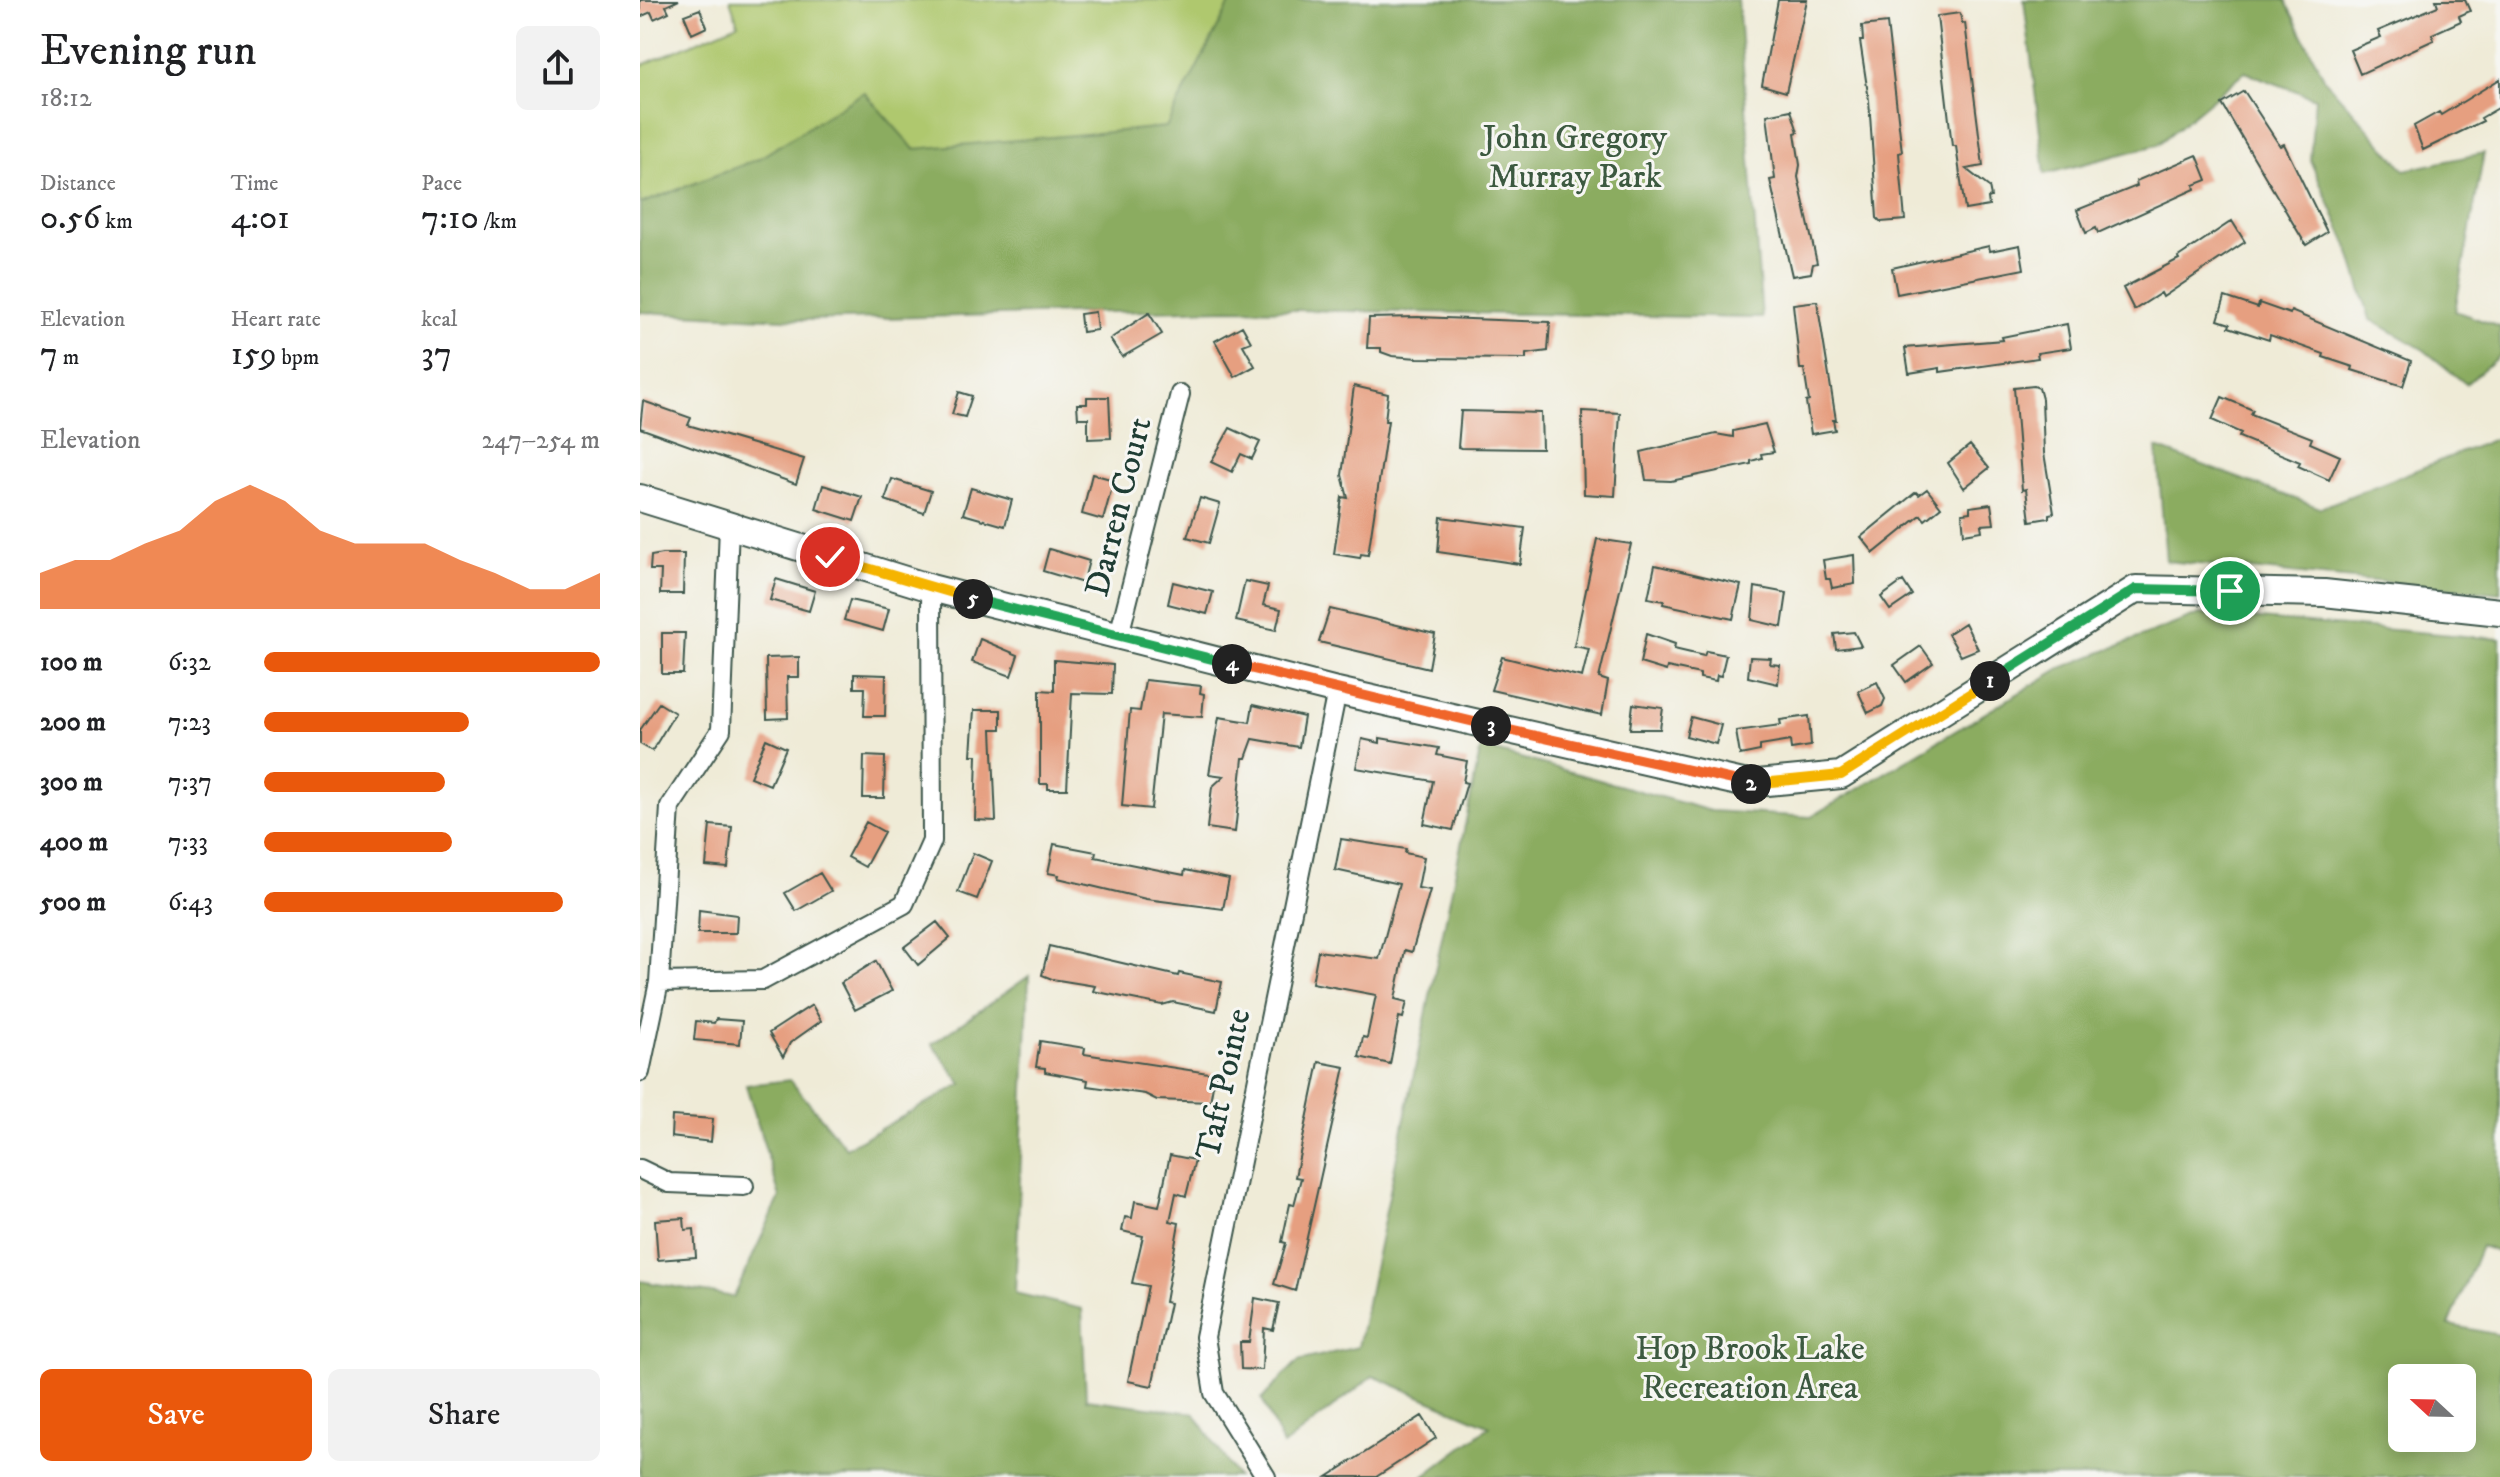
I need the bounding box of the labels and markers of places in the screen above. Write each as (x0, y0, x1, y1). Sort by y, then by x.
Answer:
pin (796, 523, 864, 591)
pin (2196, 557, 2264, 625)
pin: 5 (953, 579, 993, 619)
pin: 4 (1212, 644, 1252, 684)
pin: 1 (1970, 661, 2010, 701)
pin: 3 (1471, 706, 1511, 746)
pin: 2 (1731, 764, 1771, 804)

